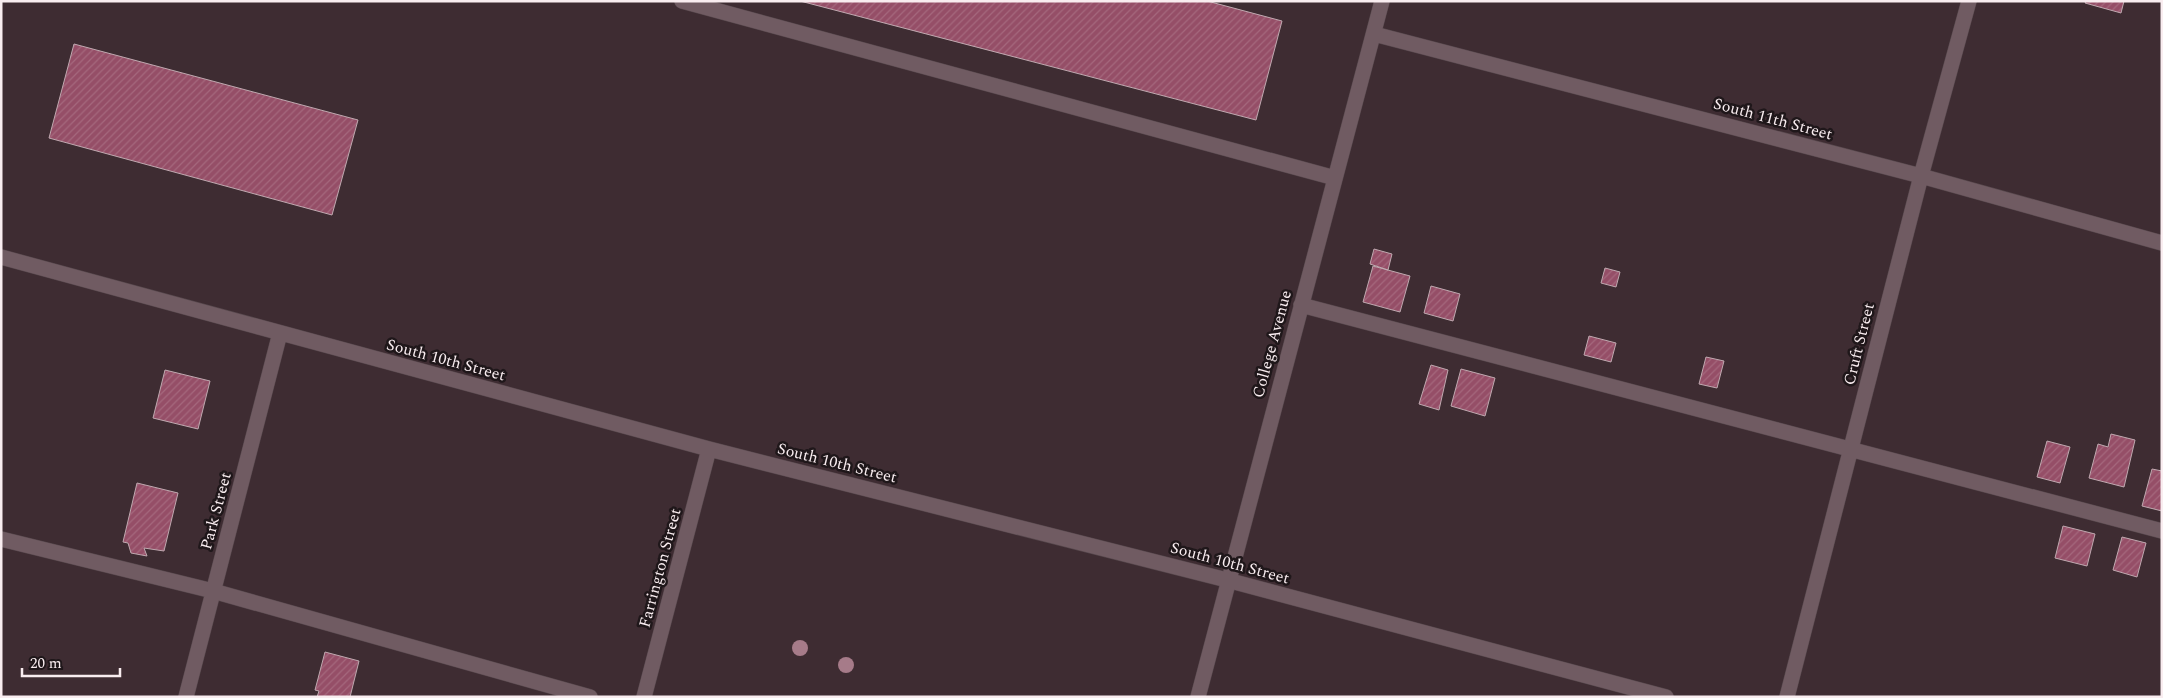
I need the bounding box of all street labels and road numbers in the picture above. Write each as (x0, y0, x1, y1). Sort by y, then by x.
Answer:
street label: South 11th Street (1711, 92, 1836, 147)
street label: College Avenue (1246, 288, 1298, 400)
street label: Cruft Street (1837, 300, 1881, 388)
street label: South 10th Street (384, 333, 509, 388)
street label: South 10th Street (775, 437, 900, 490)
street label: Park Street (194, 469, 238, 552)
street label: Farrington Street (633, 505, 688, 630)
street label: South 10th Street (1168, 536, 1293, 591)

